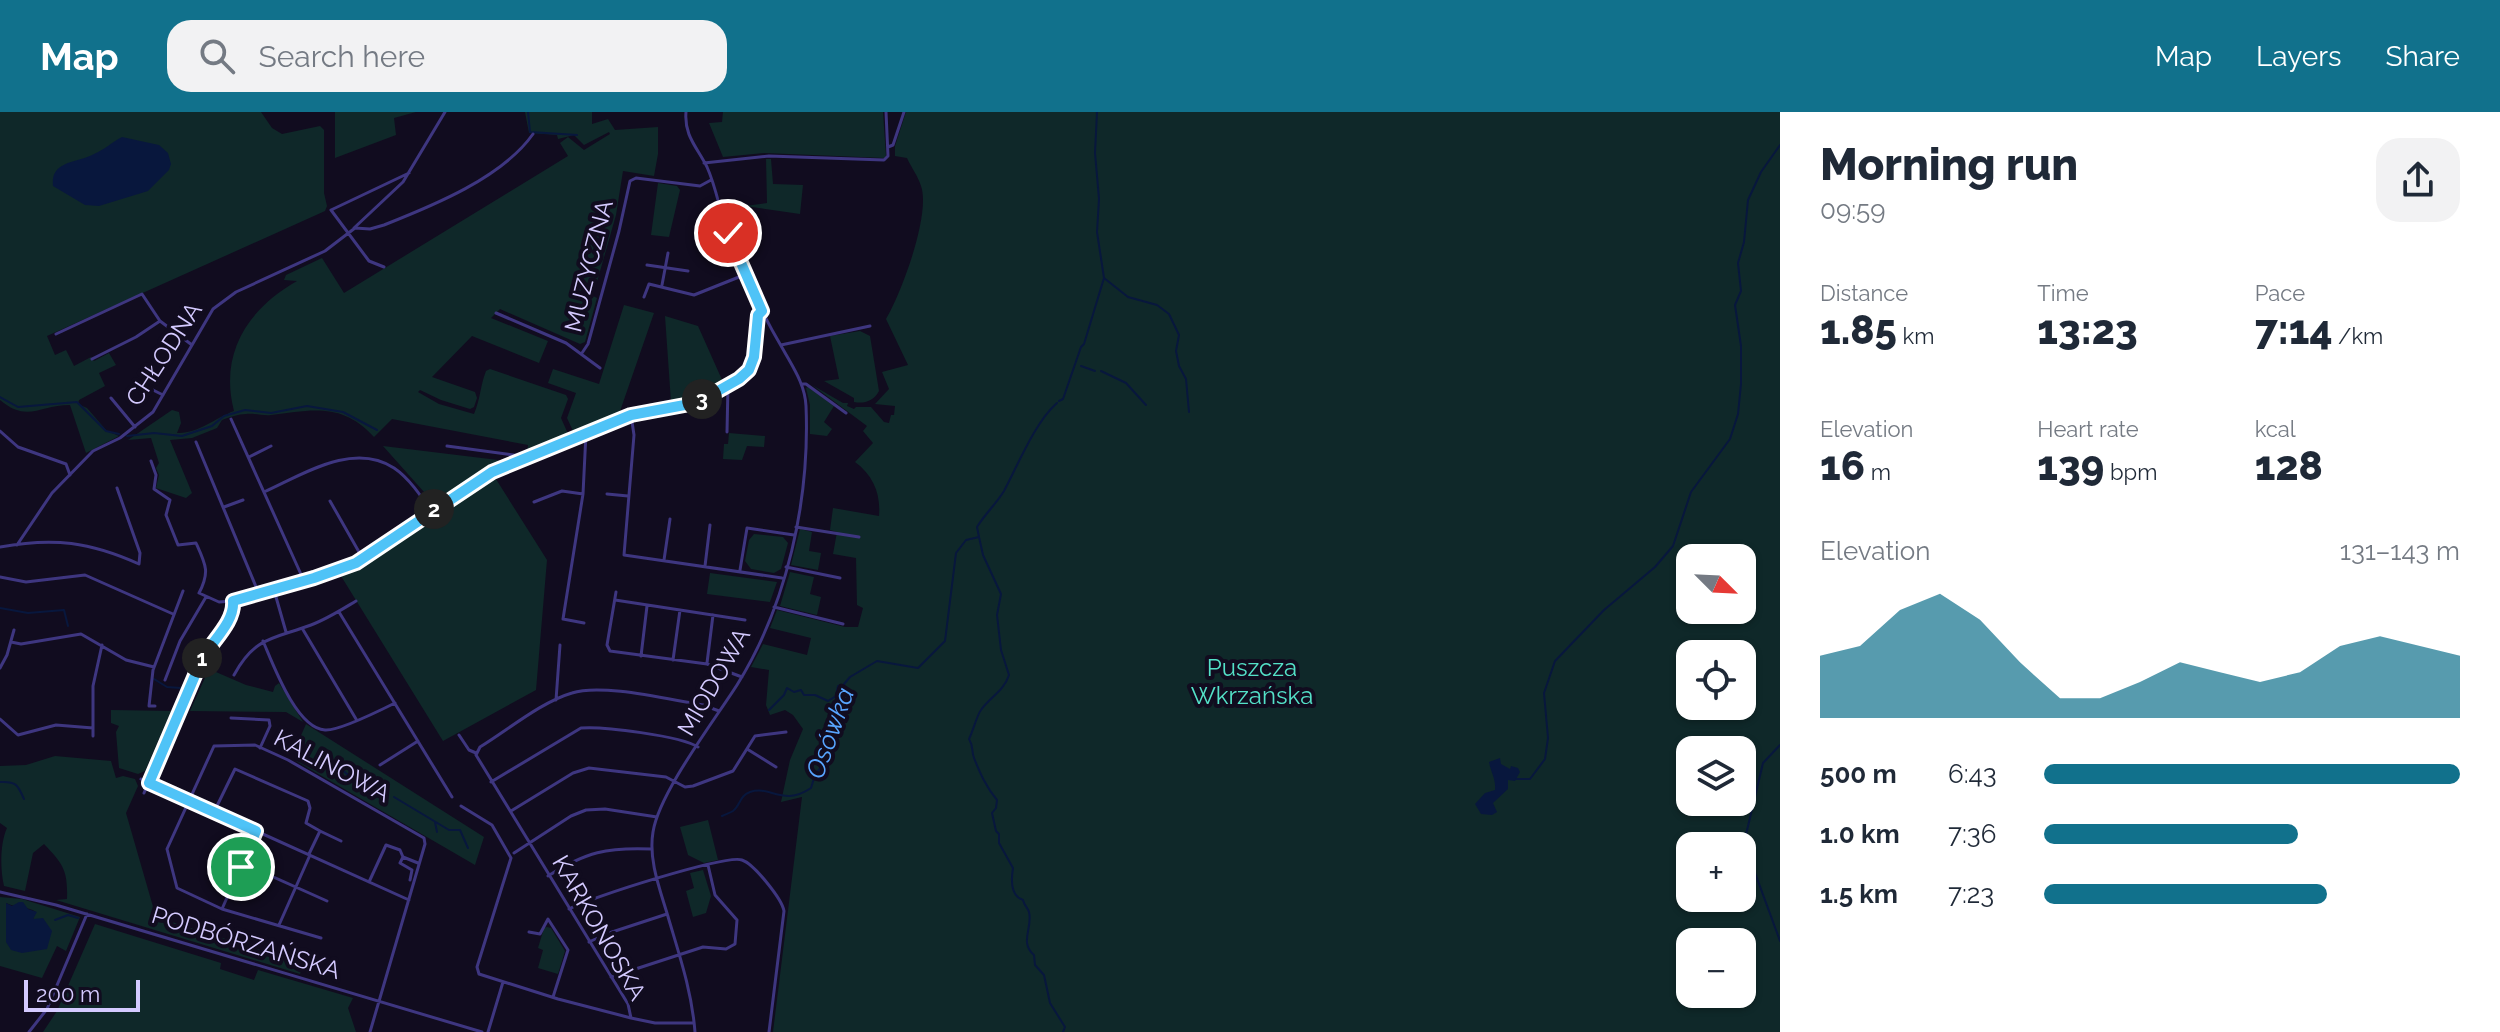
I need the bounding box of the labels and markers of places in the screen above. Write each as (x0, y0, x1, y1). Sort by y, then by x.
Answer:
pin (694, 199, 762, 267)
pin: 3 (682, 379, 722, 419)
pin: 2 (414, 489, 454, 529)
pin: 1 (182, 638, 222, 678)
pin (207, 833, 275, 901)

